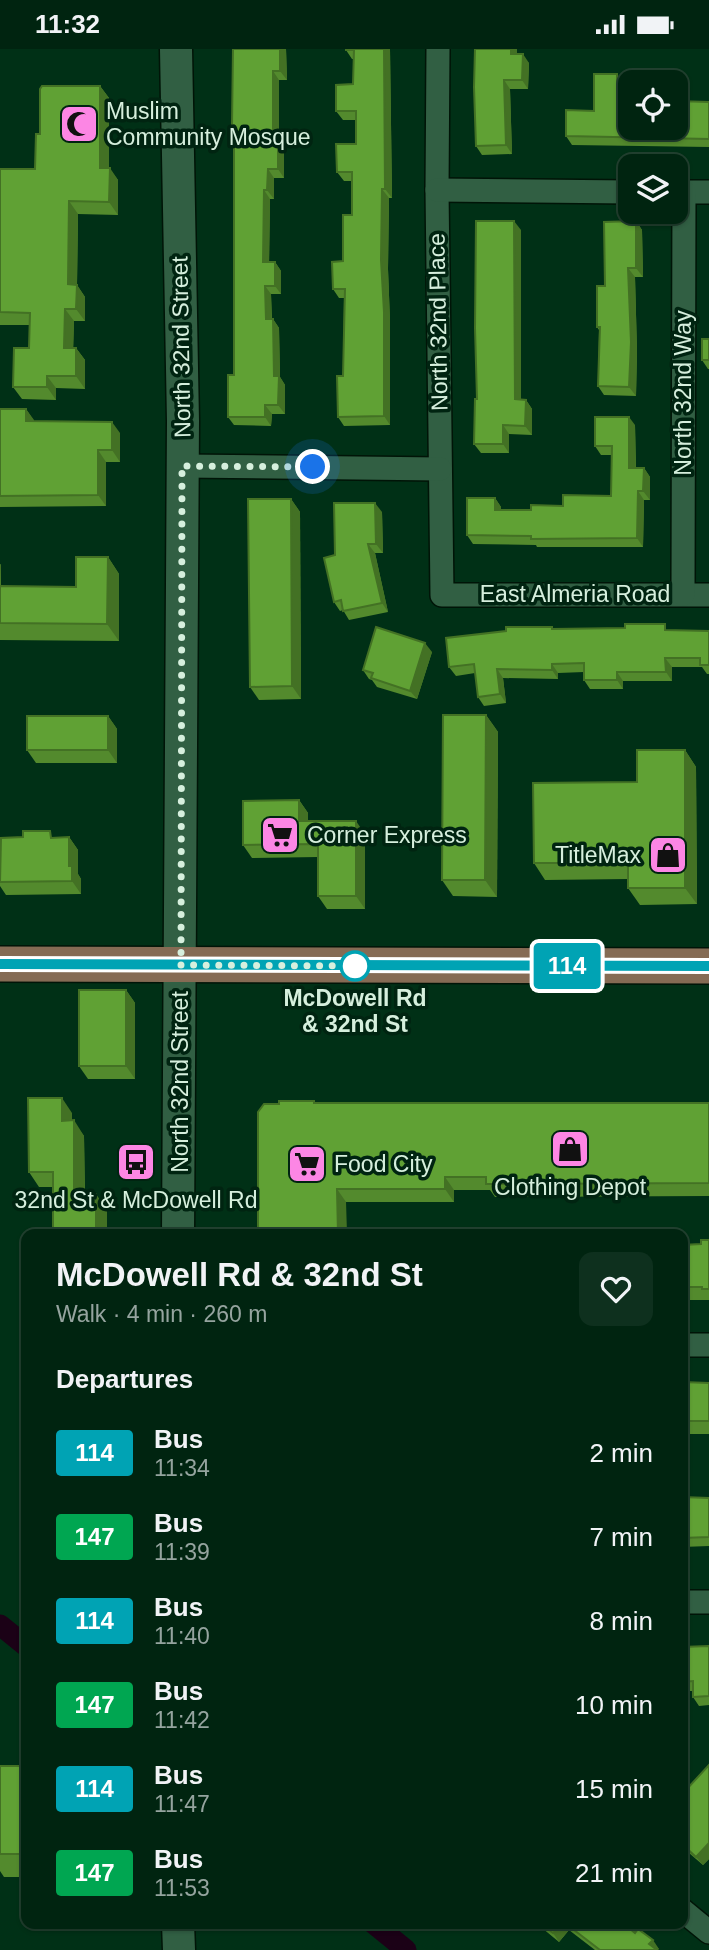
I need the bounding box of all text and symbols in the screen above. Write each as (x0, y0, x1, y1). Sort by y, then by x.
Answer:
text: 11:32 (35, 9, 100, 39)
map controls (618, 70, 688, 224)
button: locate (618, 70, 688, 140)
place label: Muslim Community Mosque (106, 98, 311, 150)
mosque icon: Muslim Community Mosque (58, 103, 100, 145)
button: layers (618, 154, 688, 224)
street label: North 32nd Place (423, 233, 453, 411)
street label: North 32nd Street (166, 255, 196, 438)
street label: North 32nd Way (670, 310, 696, 476)
your location (295, 449, 330, 484)
street label: East Almeria Road (480, 581, 670, 607)
supermarket icon: Corner Express (259, 814, 301, 856)
place label: Corner Express (307, 822, 467, 848)
shop icon: TitleMax (647, 834, 689, 876)
place label: TitleMax (555, 842, 641, 868)
line badge: 114 (527, 943, 607, 989)
marker: McDowell Rd & 32nd St (340, 951, 370, 981)
text: 114 (548, 952, 586, 979)
place label: McDowell Rd & 32nd St (283, 985, 427, 1037)
street label: North 32nd Street (167, 991, 193, 1173)
shop icon: Clothing Depot (549, 1128, 591, 1170)
bus stop icon: 32nd St & McDowell Rd (115, 1141, 157, 1183)
supermarket icon: Food City (286, 1143, 328, 1185)
place label: Food City (334, 1151, 433, 1177)
place label: Clothing Depot (494, 1174, 647, 1200)
place label: 32nd St & McDowell Rd (15, 1187, 257, 1213)
button: heart (579, 1252, 653, 1326)
text: McDowell Rd & 32nd St (56, 1256, 423, 1293)
text: Walk · 4 min · 260 m (56, 1301, 267, 1327)
text: Departures (56, 1364, 193, 1394)
text: Bus (154, 1424, 203, 1454)
text: 2 min (589, 1438, 653, 1468)
text: 114 (75, 1439, 114, 1466)
text: 11:34 (154, 1455, 210, 1481)
text: Bus (154, 1508, 203, 1538)
text: 7 min (589, 1522, 653, 1552)
text: 147 (74, 1523, 115, 1550)
text: 11:39 (154, 1539, 210, 1565)
text: Bus (154, 1592, 203, 1622)
text: 8 min (589, 1606, 653, 1636)
text: 114 (75, 1607, 114, 1634)
text: 11:40 (154, 1623, 210, 1649)
text: Bus (154, 1676, 203, 1706)
text: 10 min (575, 1690, 653, 1720)
text: 147 (74, 1691, 115, 1718)
text: 11:42 (154, 1707, 210, 1733)
text: Bus (154, 1760, 203, 1790)
text: 15 min (575, 1774, 653, 1804)
text: 114 (75, 1775, 114, 1802)
text: 11:47 (154, 1791, 210, 1817)
text: Bus (154, 1844, 203, 1874)
text: 21 min (575, 1858, 653, 1888)
text: 147 (74, 1859, 115, 1886)
text: 11:53 (154, 1875, 210, 1901)

